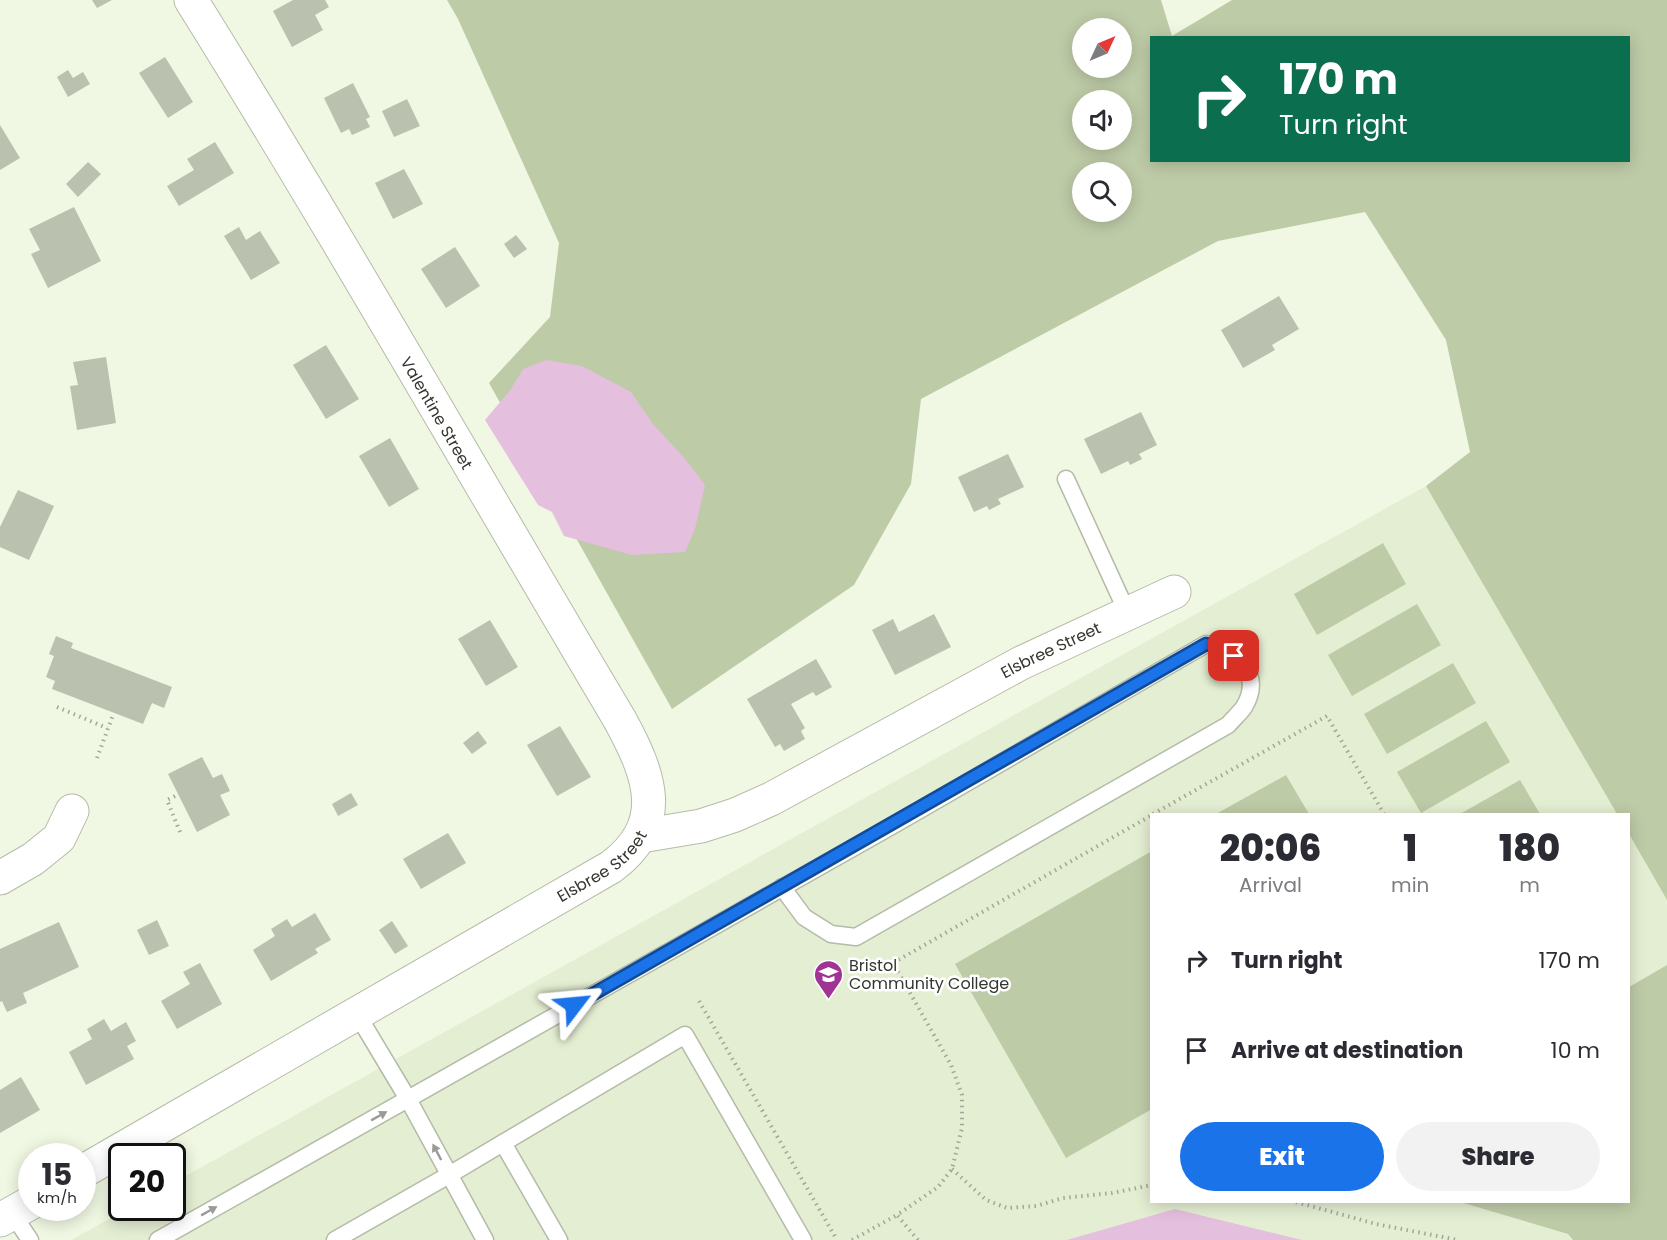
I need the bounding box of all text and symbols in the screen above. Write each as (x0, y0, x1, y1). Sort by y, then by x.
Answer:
north arrow (1072, 18, 1132, 78)
map controls (1072, 18, 1132, 222)
text: 170 m (1279, 50, 1398, 109)
icon: right (1180, 60, 1258, 138)
button: sound (1072, 90, 1132, 150)
text: Turn right (1279, 106, 1408, 143)
button: search (1072, 162, 1132, 222)
street label: Valentine Street (395, 353, 478, 474)
street label: Elsbree Street (997, 616, 1105, 684)
pin (1208, 630, 1259, 681)
icon: arrive (1217, 639, 1250, 672)
text: 20:06 (1220, 823, 1321, 874)
text: 1 (1403, 823, 1417, 874)
text: 180 (1499, 823, 1560, 874)
street label: Elsbree Street (553, 826, 653, 908)
text: Arrival (1239, 871, 1302, 899)
text: min (1391, 871, 1429, 899)
text: m (1519, 871, 1540, 899)
icon: right (1180, 944, 1213, 977)
text: Turn right (1231, 945, 1342, 976)
text: 170 m (1539, 945, 1600, 976)
place label: Bristol Community College (849, 954, 1009, 995)
school or university icon: Bristol Community College (812, 958, 844, 1000)
position arrow (542, 973, 606, 1037)
icon: arrive (1180, 1034, 1213, 1067)
text: Arrive at destination (1231, 1035, 1463, 1066)
text: 10 m (1551, 1035, 1600, 1066)
one-way arrow (370, 1111, 387, 1121)
button: Exit (1180, 1122, 1384, 1191)
button: Share (1396, 1122, 1600, 1191)
speed limit sign: 20 (108, 1143, 186, 1221)
one-way arrow (432, 1143, 442, 1160)
text: 15 (42, 1153, 72, 1196)
text: km/h (37, 1187, 77, 1208)
one-way arrow (200, 1207, 217, 1217)

